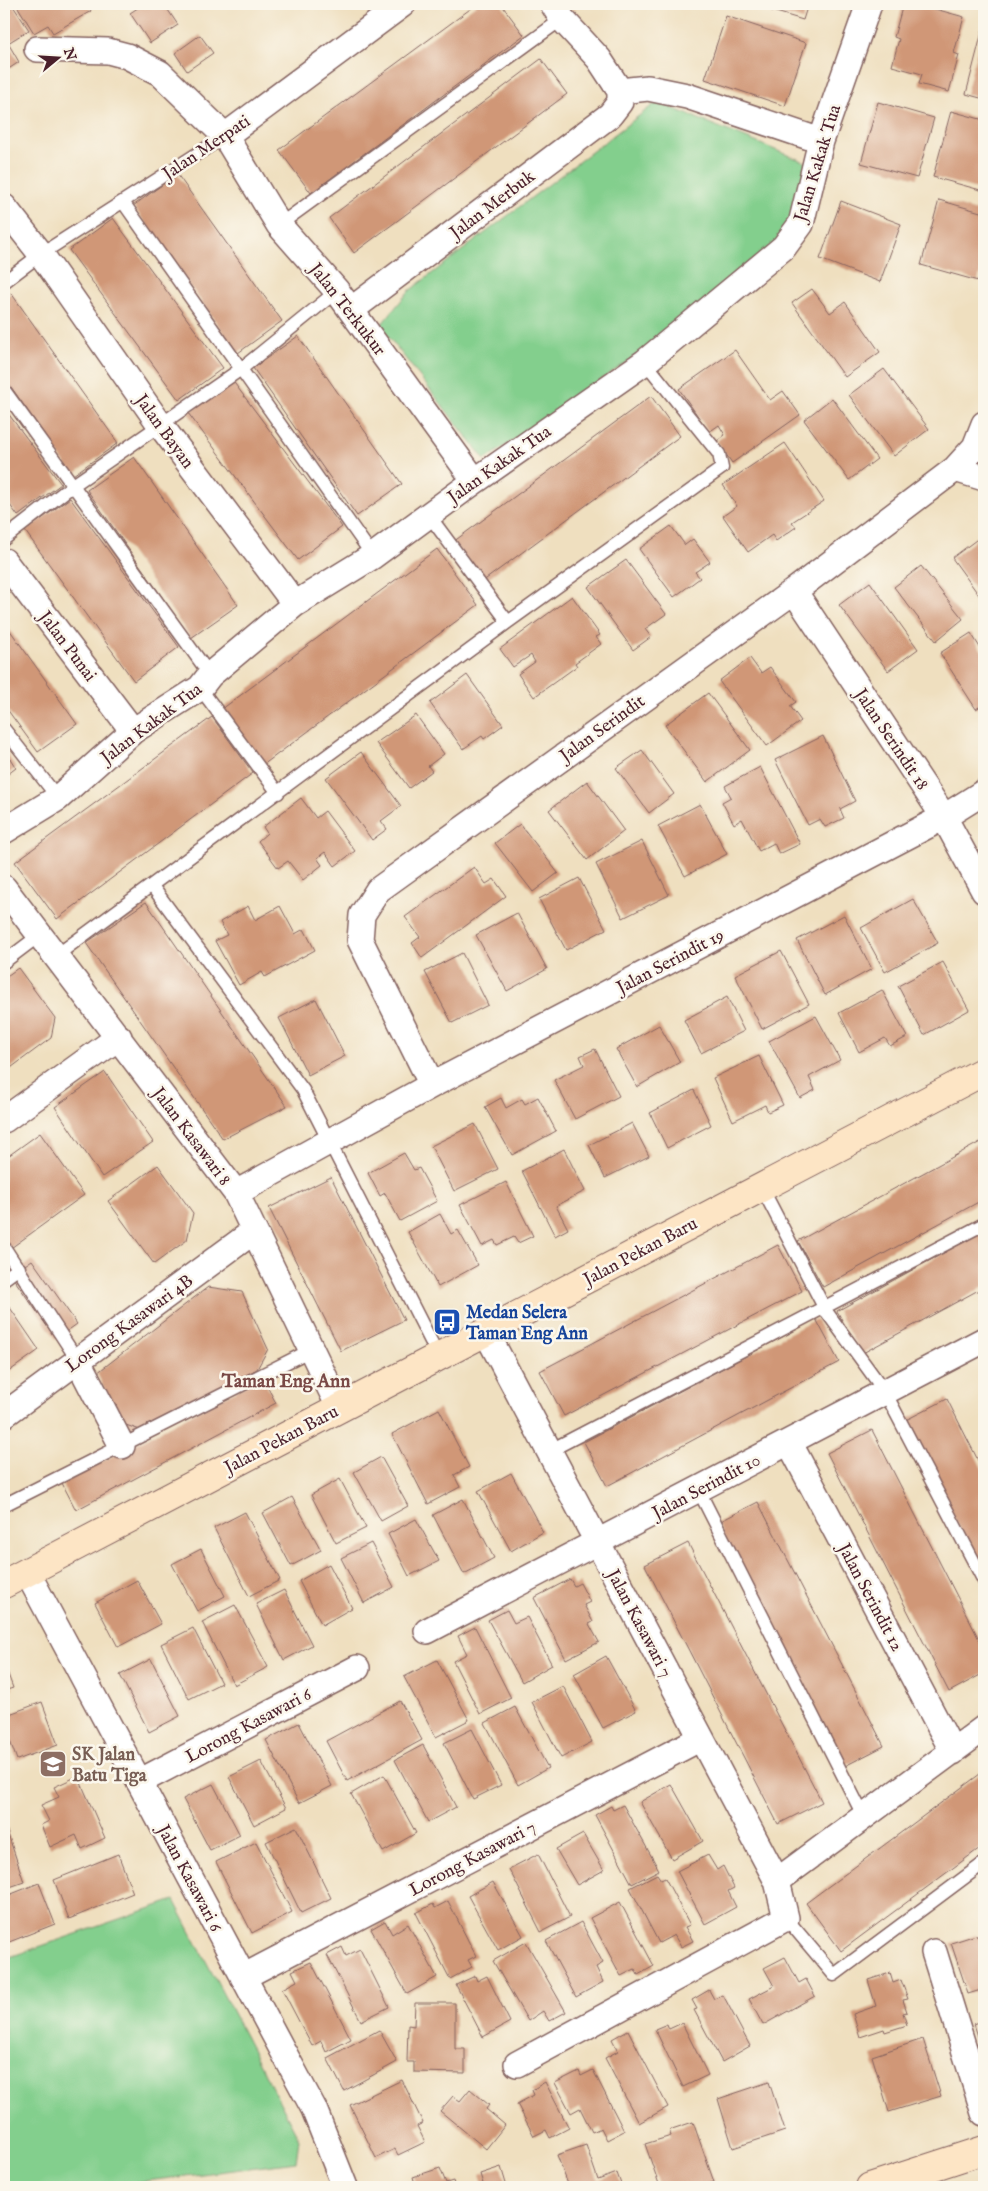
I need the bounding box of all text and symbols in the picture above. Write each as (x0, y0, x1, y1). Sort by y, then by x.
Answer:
north arrow (32, 32, 82, 82)
text: N (59, 45, 80, 63)
street label: Jalan Kakak Tua (789, 102, 847, 227)
street label: Jalan Merpati (157, 110, 255, 187)
street label: Jalan Merbuk (444, 165, 540, 246)
street label: Jalan Terkukur (302, 257, 391, 361)
street label: Jalan Bayan (128, 389, 199, 474)
street label: Jalan Kakak Tua (442, 421, 556, 511)
street label: Jalan Punai (31, 605, 101, 687)
street label: Jalan Kakak Tua (95, 678, 207, 771)
street label: Jalan Serindit 18 (847, 683, 933, 795)
street label: Jalan Serindit (554, 691, 650, 769)
street label: Jalan Serindit 19 (611, 924, 728, 1001)
street label: Jalan Kasawari 8 (145, 1081, 235, 1191)
street label: Jalan Pekan Baru (578, 1213, 702, 1293)
street label: Lorong Kasawari 4B (61, 1270, 198, 1378)
place label: Medan Selera Taman Eng Ann (465, 1302, 588, 1346)
bus stop icon: Medan Selera Taman Eng Ann (432, 1307, 462, 1337)
district label: Taman Eng Ann (221, 1370, 350, 1394)
street label: Jalan Pekan Baru (219, 1401, 343, 1481)
street label: Jalan Serindit 10 (647, 1449, 765, 1526)
street label: Jalan Serindit 12 (831, 1538, 908, 1656)
street label: Jalan Kasawari 7 (600, 1564, 677, 1682)
street label: Lorong Kasawari 6 (182, 1683, 316, 1769)
place label: SK Jalan Batu Tiga (72, 1744, 148, 1788)
school or university icon: SK Jalan Batu Tiga (38, 1749, 68, 1779)
street label: Lorong Kasawari 7 (405, 1816, 540, 1902)
street label: Jalan Kasawari 6 (150, 1819, 227, 1937)

